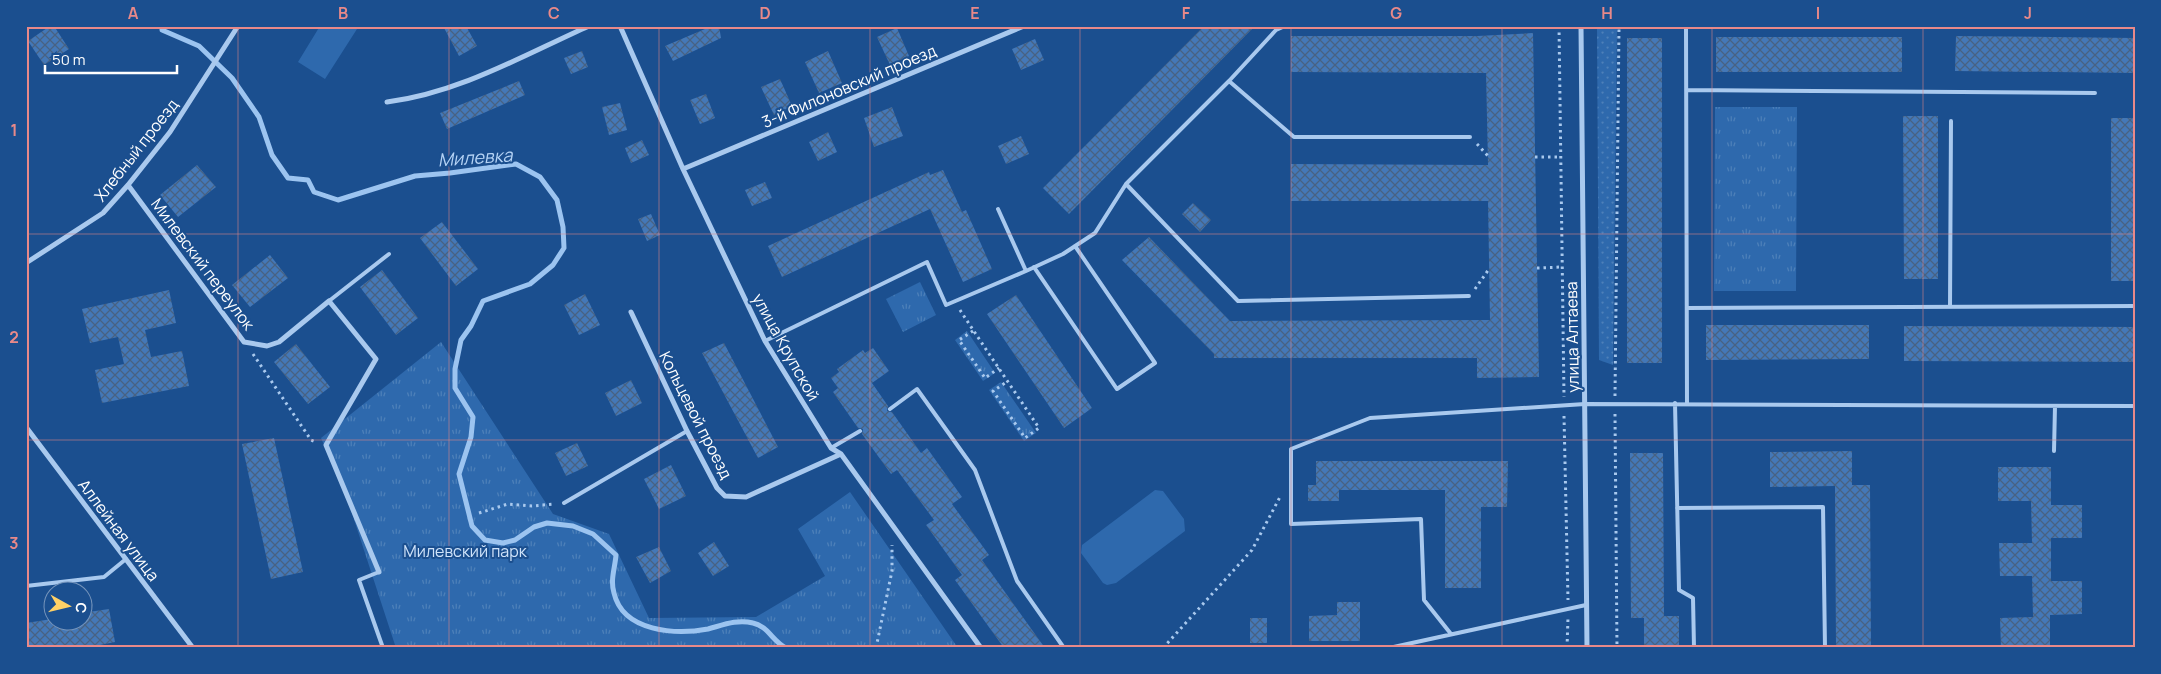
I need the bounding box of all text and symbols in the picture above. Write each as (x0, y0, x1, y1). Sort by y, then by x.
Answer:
text: A (128, 2, 139, 24)
text: B (338, 2, 348, 24)
text: C (548, 2, 560, 24)
text: D (759, 2, 771, 24)
text: E (970, 2, 980, 24)
text: F (1182, 2, 1191, 24)
text: G (1390, 2, 1402, 24)
text: H (1601, 2, 1613, 24)
text: I (1816, 2, 1820, 24)
text: J (2024, 2, 2032, 24)
street label: 3-й Филоновский проезд (758, 39, 940, 133)
scale bar (45, 42, 178, 74)
text: 50 m (52, 49, 86, 70)
street label: Хлебный проезд (89, 94, 183, 206)
text: 1 (10, 119, 18, 141)
water label: Милевка (437, 142, 514, 172)
street label: Милевский переулок (146, 194, 260, 335)
street label: улица Алтаева (1560, 281, 1584, 393)
street label: улица Крупской (747, 289, 825, 405)
text: 2 (9, 326, 19, 348)
street label: Кольцевой проезд (654, 348, 738, 483)
street label: Аллейная улица (73, 474, 165, 586)
text: 3 (9, 532, 19, 554)
park label: Милевский парк (403, 540, 528, 562)
north arrow (42, 582, 92, 632)
text: С (71, 601, 91, 614)

